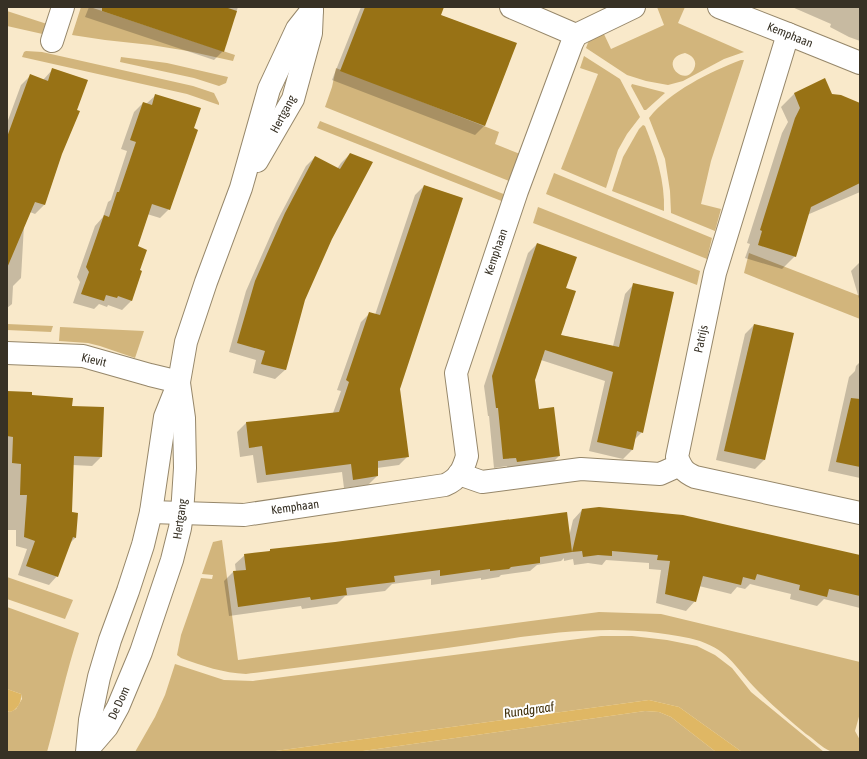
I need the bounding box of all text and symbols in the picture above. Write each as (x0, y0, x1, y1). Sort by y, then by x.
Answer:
street label: Kemphaan (765, 19, 815, 51)
street label: Hertgang (267, 92, 299, 135)
street label: Kemphaan (482, 227, 510, 277)
street label: Patrijs (691, 324, 711, 354)
street label: Kievit (80, 350, 108, 370)
street label: Hertgang (170, 497, 190, 540)
street label: Kemphaan (270, 497, 320, 517)
street label: De Dom (105, 684, 133, 722)
water label: Rundgraaf (503, 699, 556, 721)

